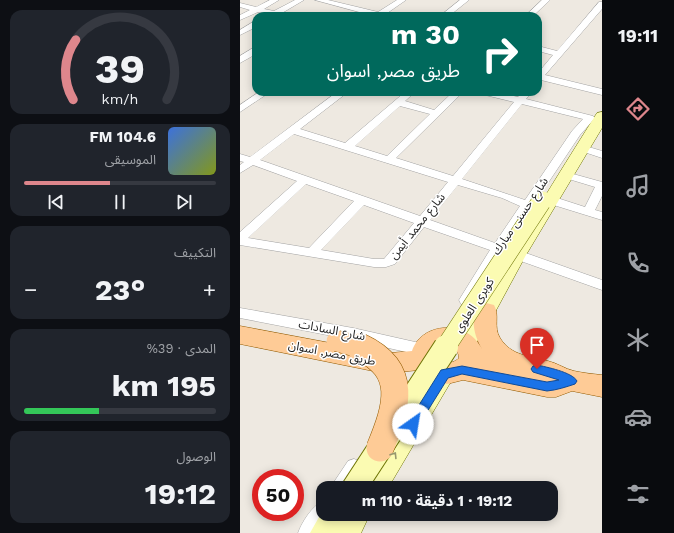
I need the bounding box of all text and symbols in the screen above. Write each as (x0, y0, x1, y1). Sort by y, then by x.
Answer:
text: 30 m (391, 18, 460, 51)
text: 19:11 (618, 25, 658, 46)
icon: right (474, 28, 526, 80)
text: 39 (95, 44, 145, 93)
text: طريق مصر, اسوان (327, 60, 460, 81)
text: km/h (102, 91, 138, 107)
icon: directions (624, 95, 652, 123)
text: 104.6 FM (90, 128, 156, 146)
text: الموسيقى (105, 152, 156, 167)
icon: music (624, 172, 652, 200)
street label: شارع حسنى مبارك (489, 175, 553, 259)
street label: شارع محمد أيمن (386, 190, 449, 263)
icon: previous (45, 191, 67, 213)
icon: pause (109, 191, 131, 213)
icon: next (173, 191, 195, 213)
text: التكييف (174, 245, 216, 260)
icon: phone (624, 249, 652, 277)
text: 23° (95, 272, 145, 307)
street label: كوبرى العلوى (451, 274, 497, 335)
text: − (24, 277, 37, 302)
text: + (203, 277, 216, 302)
street label: شارع السادات (297, 317, 367, 345)
icon: climate (624, 326, 652, 354)
pin (520, 328, 554, 369)
icon: arrive (526, 334, 548, 356)
street label: طريق مصر, اسوان (287, 338, 377, 369)
text: المدى · 39% (147, 341, 216, 356)
text: 195 km (112, 368, 216, 403)
position arrow (392, 403, 434, 445)
icon: car (624, 403, 652, 431)
text: الوصول (176, 449, 216, 464)
one-way arrow (389, 452, 397, 459)
speed limit sign: 50 (252, 469, 304, 521)
text: 19:12 (145, 476, 216, 511)
icon: filters (624, 480, 652, 508)
text: 19:12 · 1 دقيقة · 110 m (362, 492, 512, 510)

